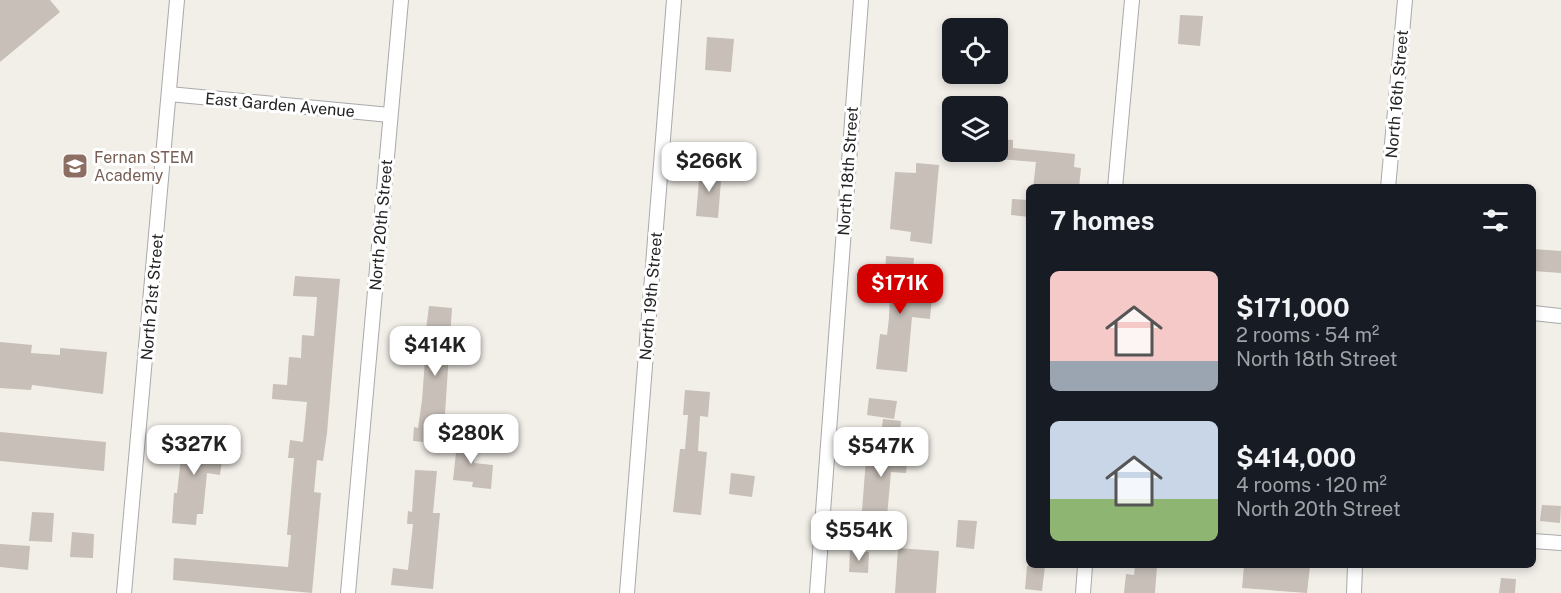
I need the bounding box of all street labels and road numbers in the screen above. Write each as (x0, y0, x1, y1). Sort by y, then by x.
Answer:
street label: North 16th Street (1382, 29, 1412, 159)
street label: East Garden Avenue (204, 89, 356, 121)
street label: North 18th Street (834, 106, 862, 236)
street label: North 20th Street (366, 159, 396, 291)
street label: North 19th Street (636, 231, 666, 361)
street label: North 21st Street (137, 233, 167, 361)

